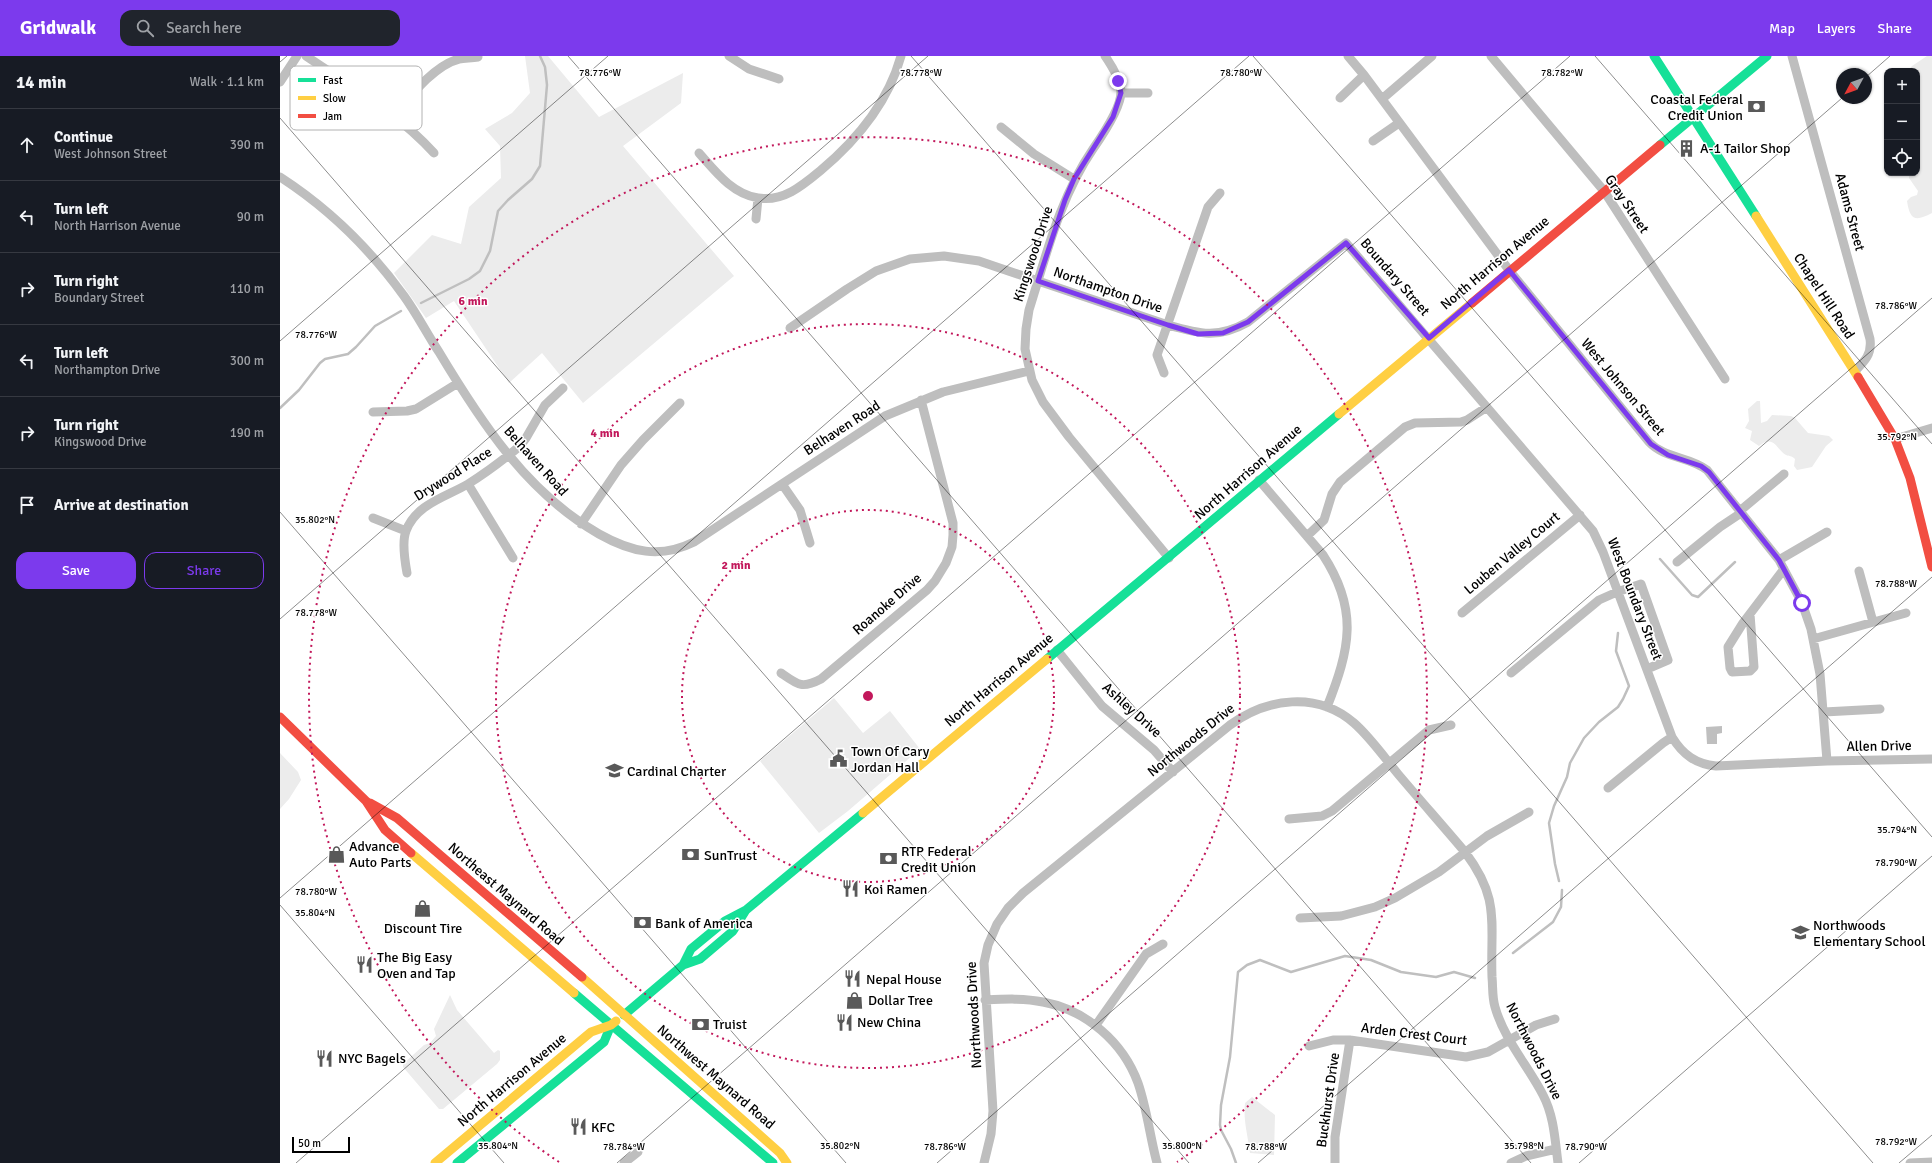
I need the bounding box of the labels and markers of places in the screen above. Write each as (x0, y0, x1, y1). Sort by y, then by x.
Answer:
place label: Coastal Federal Credit Union (1650, 91, 1743, 124)
bank icon: Coastal Federal Credit Union (1746, 97, 1766, 117)
building icon: A-1 Tailor Shop (1677, 138, 1697, 158)
place label: A-1 Tailor Shop (1700, 140, 1790, 157)
centre of rings (861, 689, 875, 703)
place label: Town Of Cary Jordan Hall (851, 743, 930, 776)
public building icon: Town Of Cary Jordan Hall (828, 749, 848, 769)
school or university icon: Cardinal Charter (604, 761, 624, 781)
place label: Cardinal Charter (627, 763, 727, 780)
place label: Advance Auto Parts (349, 838, 411, 871)
place label: RTP Federal Credit Union (901, 843, 976, 876)
shop icon: Advance Auto Parts (326, 844, 346, 864)
bank icon: SunTrust (681, 845, 701, 865)
place label: SunTrust (704, 847, 757, 864)
bank icon: RTP Federal Credit Union (878, 849, 898, 869)
restaurant icon: Koi Ramen (841, 879, 861, 899)
place label: Koi Ramen (864, 881, 927, 898)
shop icon: Discount Tire (413, 898, 433, 918)
bank icon: Bank of America (632, 913, 652, 933)
place label: Bank of America (655, 915, 753, 932)
place label: Northwoods Elementary School (1813, 917, 1926, 950)
place label: Discount Tire (384, 920, 462, 937)
school or university icon: Northwoods Elementary School (1790, 923, 1810, 943)
place label: The Big Easy Oven and Tap (377, 949, 456, 982)
restaurant icon: The Big Easy Oven and Tap (354, 955, 374, 975)
restaurant icon: Nepal House (843, 969, 863, 989)
place label: Nepal House (866, 971, 942, 988)
shop icon: Dollar Tree (845, 990, 865, 1010)
place label: Dollar Tree (868, 992, 933, 1009)
restaurant icon: New China (834, 1012, 854, 1032)
bank icon: Truist (690, 1014, 710, 1034)
place label: New China (857, 1014, 921, 1031)
place label: Truist (713, 1016, 747, 1033)
restaurant icon: NYC Bagels (315, 1048, 335, 1068)
place label: NYC Bagels (338, 1050, 406, 1067)
restaurant icon: KFC (568, 1117, 588, 1137)
place label: KFC (591, 1119, 615, 1136)

